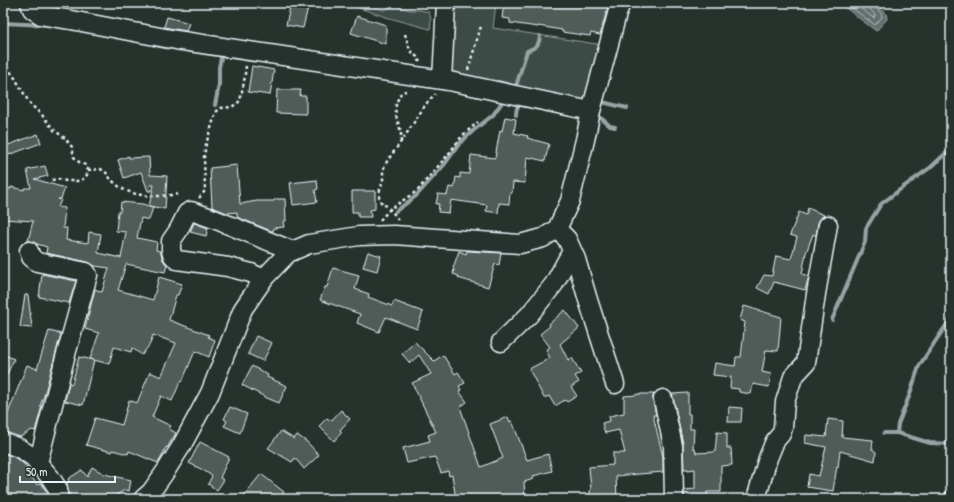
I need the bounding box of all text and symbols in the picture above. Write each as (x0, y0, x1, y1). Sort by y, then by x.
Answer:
scale bar (20, 458, 115, 484)
text: 50 m (26, 463, 47, 480)

